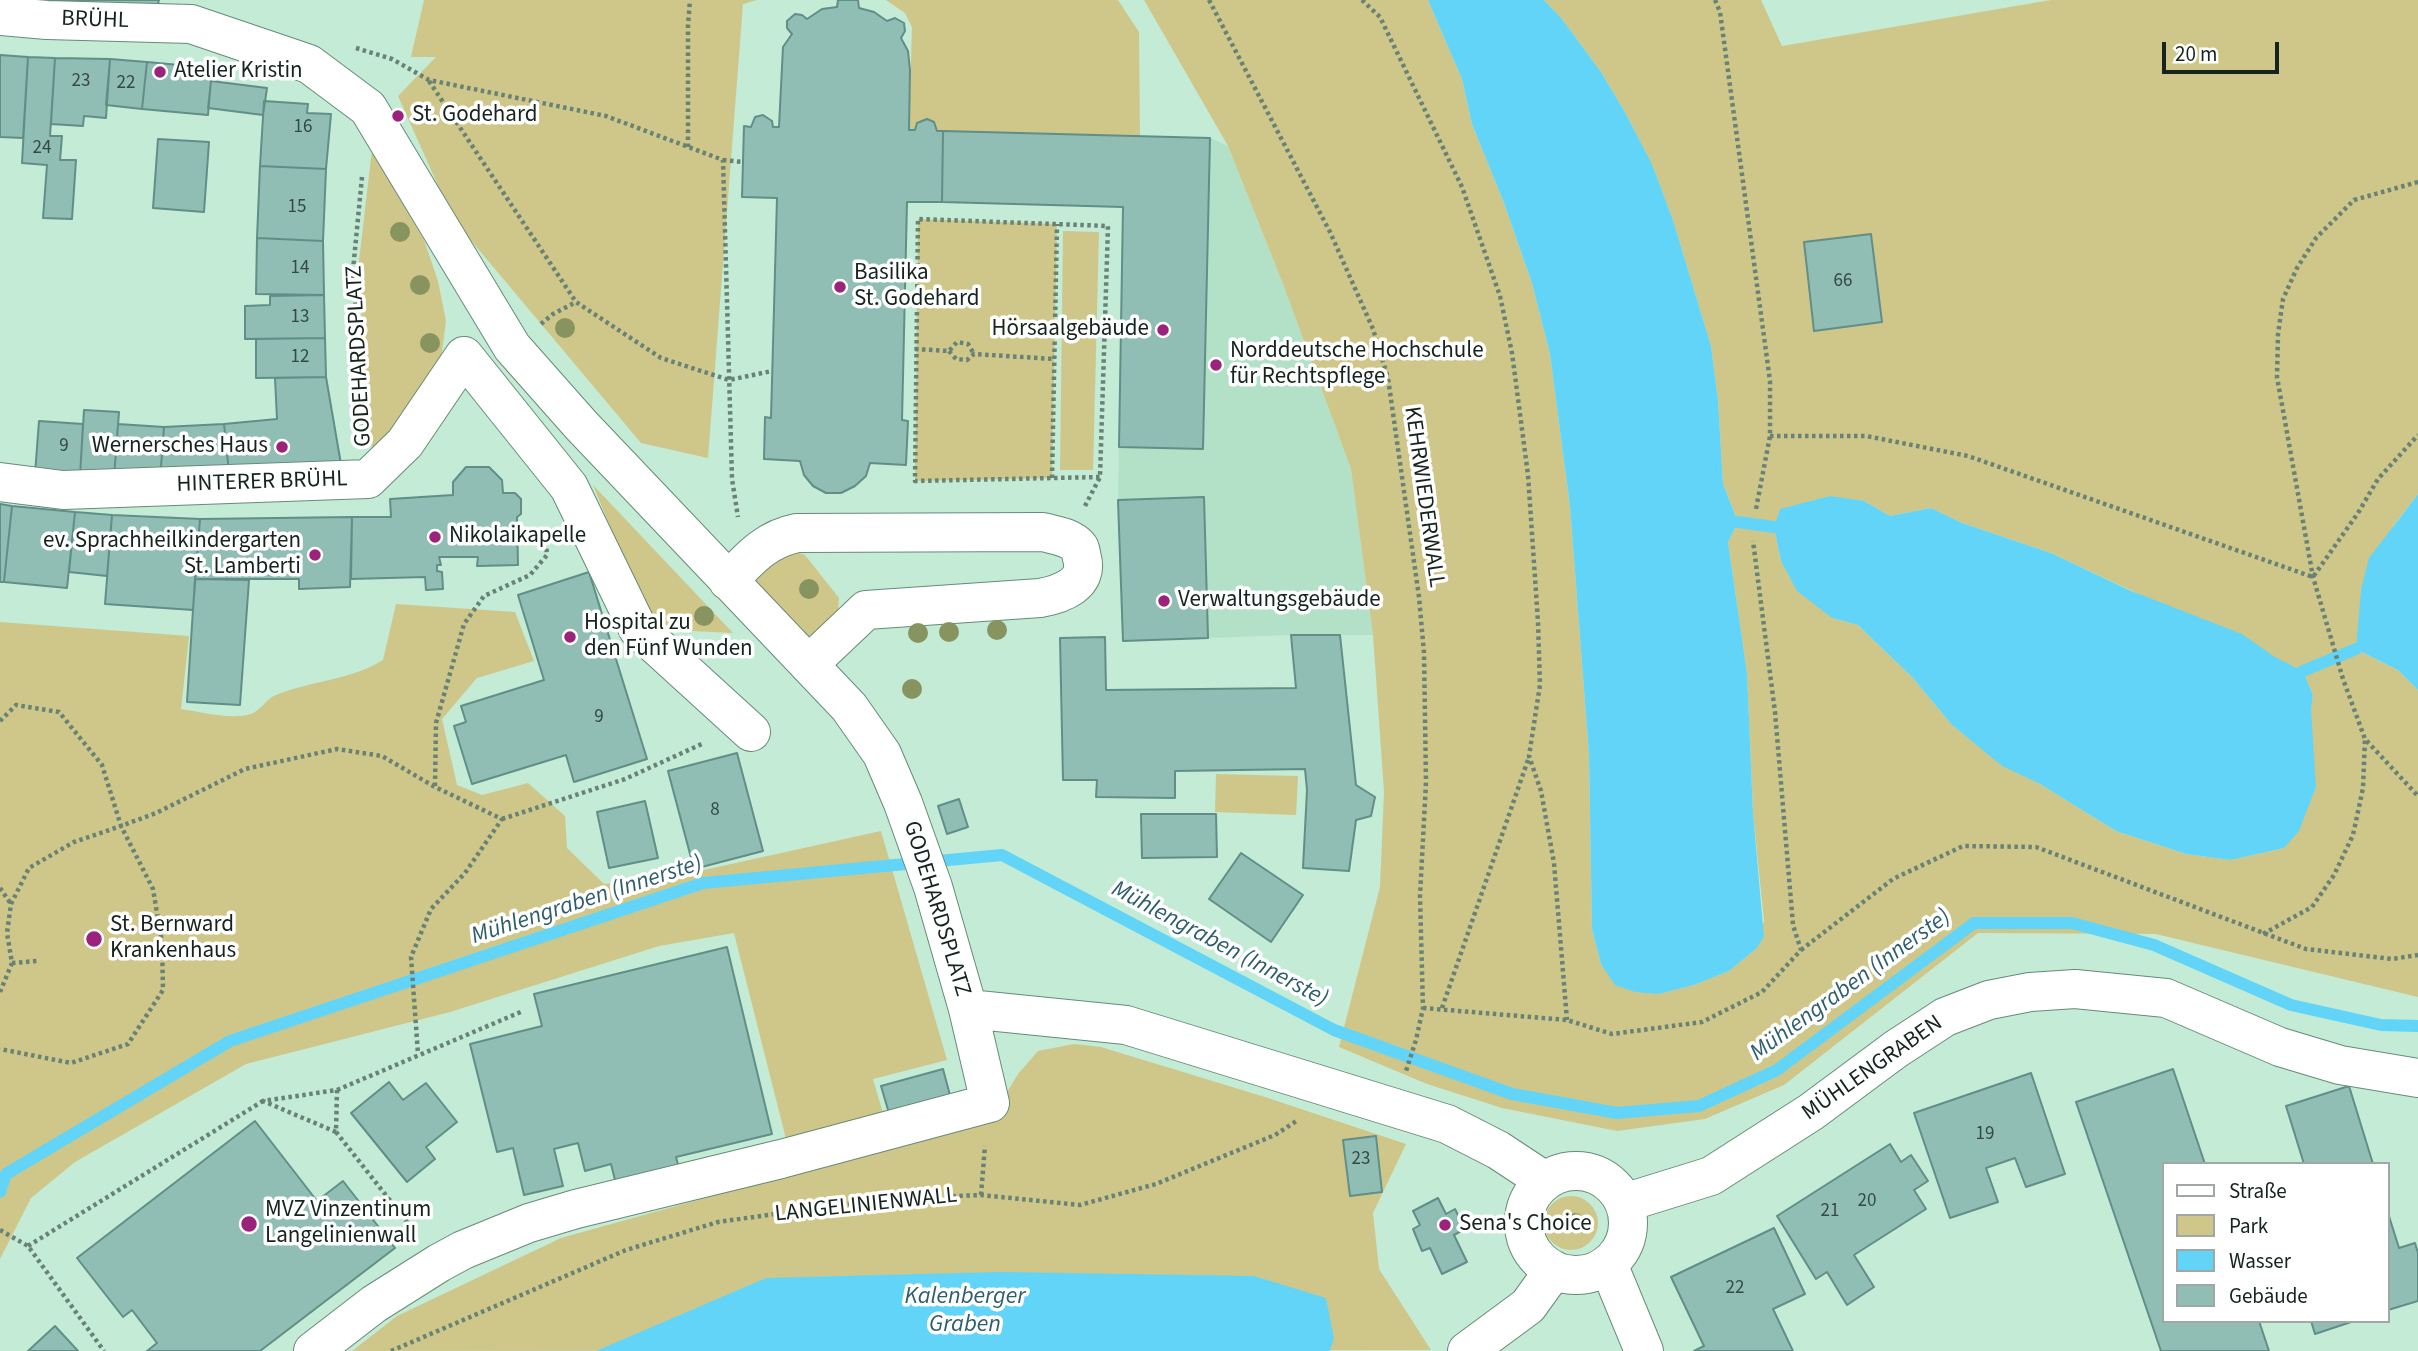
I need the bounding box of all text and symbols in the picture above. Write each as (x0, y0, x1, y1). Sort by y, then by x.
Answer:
street label: BRÜHL (61, 6, 129, 36)
scale bar (2166, 28, 2283, 72)
text: 20 m (2175, 39, 2217, 69)
place label: Atelier Kristin (174, 58, 303, 86)
marker: Atelier Kristin (152, 64, 168, 80)
house number: 23 (72, 71, 90, 93)
house number: 22 (117, 73, 135, 95)
place label: St. Godehard (412, 102, 537, 130)
marker: St. Godehard (390, 108, 406, 124)
house number: 16 (294, 117, 312, 139)
house number: 24 (33, 138, 51, 160)
house number: 15 (288, 197, 306, 219)
house number: 14 (291, 258, 309, 280)
place label: Basilika St. Godehard (854, 260, 979, 314)
street label: GODEHARDSPLATZ (341, 265, 379, 447)
house number: 66 (1834, 271, 1852, 293)
marker: Basilika St. Godehard (832, 279, 848, 295)
house number: 13 (291, 307, 309, 329)
place label: Hörsaalgebäude (992, 316, 1149, 344)
marker: Hörsaalgebäude (1155, 322, 1171, 338)
place label: Norddeutsche Hochschule für Rechtspflege (1230, 338, 1484, 392)
house number: 12 (291, 347, 309, 369)
marker: Norddeutsche Hochschule für Rechtspflege (1208, 357, 1224, 373)
street label: KEHRWIEDERWALL (1397, 405, 1449, 589)
place label: Wernersches Haus (92, 433, 268, 461)
house number: 9 (59, 436, 69, 458)
marker: Wernersches Haus (274, 439, 290, 455)
street label: HINTERER BRÜHL (176, 466, 348, 500)
place label: Nikolaikapelle (449, 523, 586, 551)
place label: ev. Sprachheilkindergarten St. Lamberti (43, 528, 301, 582)
marker: Nikolaikapelle (427, 529, 443, 545)
marker: ev. Sprachheilkindergarten St. Lamberti (307, 547, 323, 563)
place label: Verwaltungsgebäude (1178, 587, 1381, 615)
marker: Verwaltungsgebäude (1156, 593, 1172, 609)
place label: Hospital zu den Fünf Wunden (584, 610, 753, 664)
marker: Hospital zu den Fünf Wunden (562, 629, 578, 645)
house number: 9 (594, 707, 604, 729)
house number: 8 (710, 800, 720, 822)
street label: GODEHARDSPLATZ (896, 818, 976, 1000)
water label: Mühlengraben (Innerste) (468, 850, 706, 952)
water label: Mühlengraben (Innerste) (1106, 876, 1332, 1014)
water label: Mühlengraben (Innerste) (1745, 904, 1957, 1068)
place label: St. Bernward Krankenhaus (110, 912, 236, 966)
marker: St. Bernward Krankenhaus (84, 929, 104, 949)
street label: MÜHLENGRABEN (1798, 1010, 1948, 1128)
house number: 19 (1976, 1124, 1994, 1146)
house number: 23 (1352, 1149, 1370, 1171)
legend (2162, 1162, 2390, 1323)
text: Straße (2229, 1176, 2287, 1206)
street label: LANGELINIENWALL (774, 1183, 958, 1229)
house number: 20 (1858, 1191, 1876, 1213)
place label: MVZ Vinzentinum Langelinienwall (265, 1197, 431, 1251)
house number: 21 (1821, 1201, 1839, 1223)
place label: Sena's Choice (1459, 1211, 1592, 1239)
text: Park (2229, 1211, 2268, 1241)
marker: MVZ Vinzentinum Langelinienwall (239, 1214, 259, 1234)
marker: Sena's Choice (1437, 1217, 1453, 1233)
text: Wasser (2229, 1246, 2291, 1276)
house number: 22 (1726, 1278, 1744, 1300)
text: Gebäude (2229, 1281, 2308, 1311)
water label: Kalenberger Graben (905, 1284, 1025, 1340)

